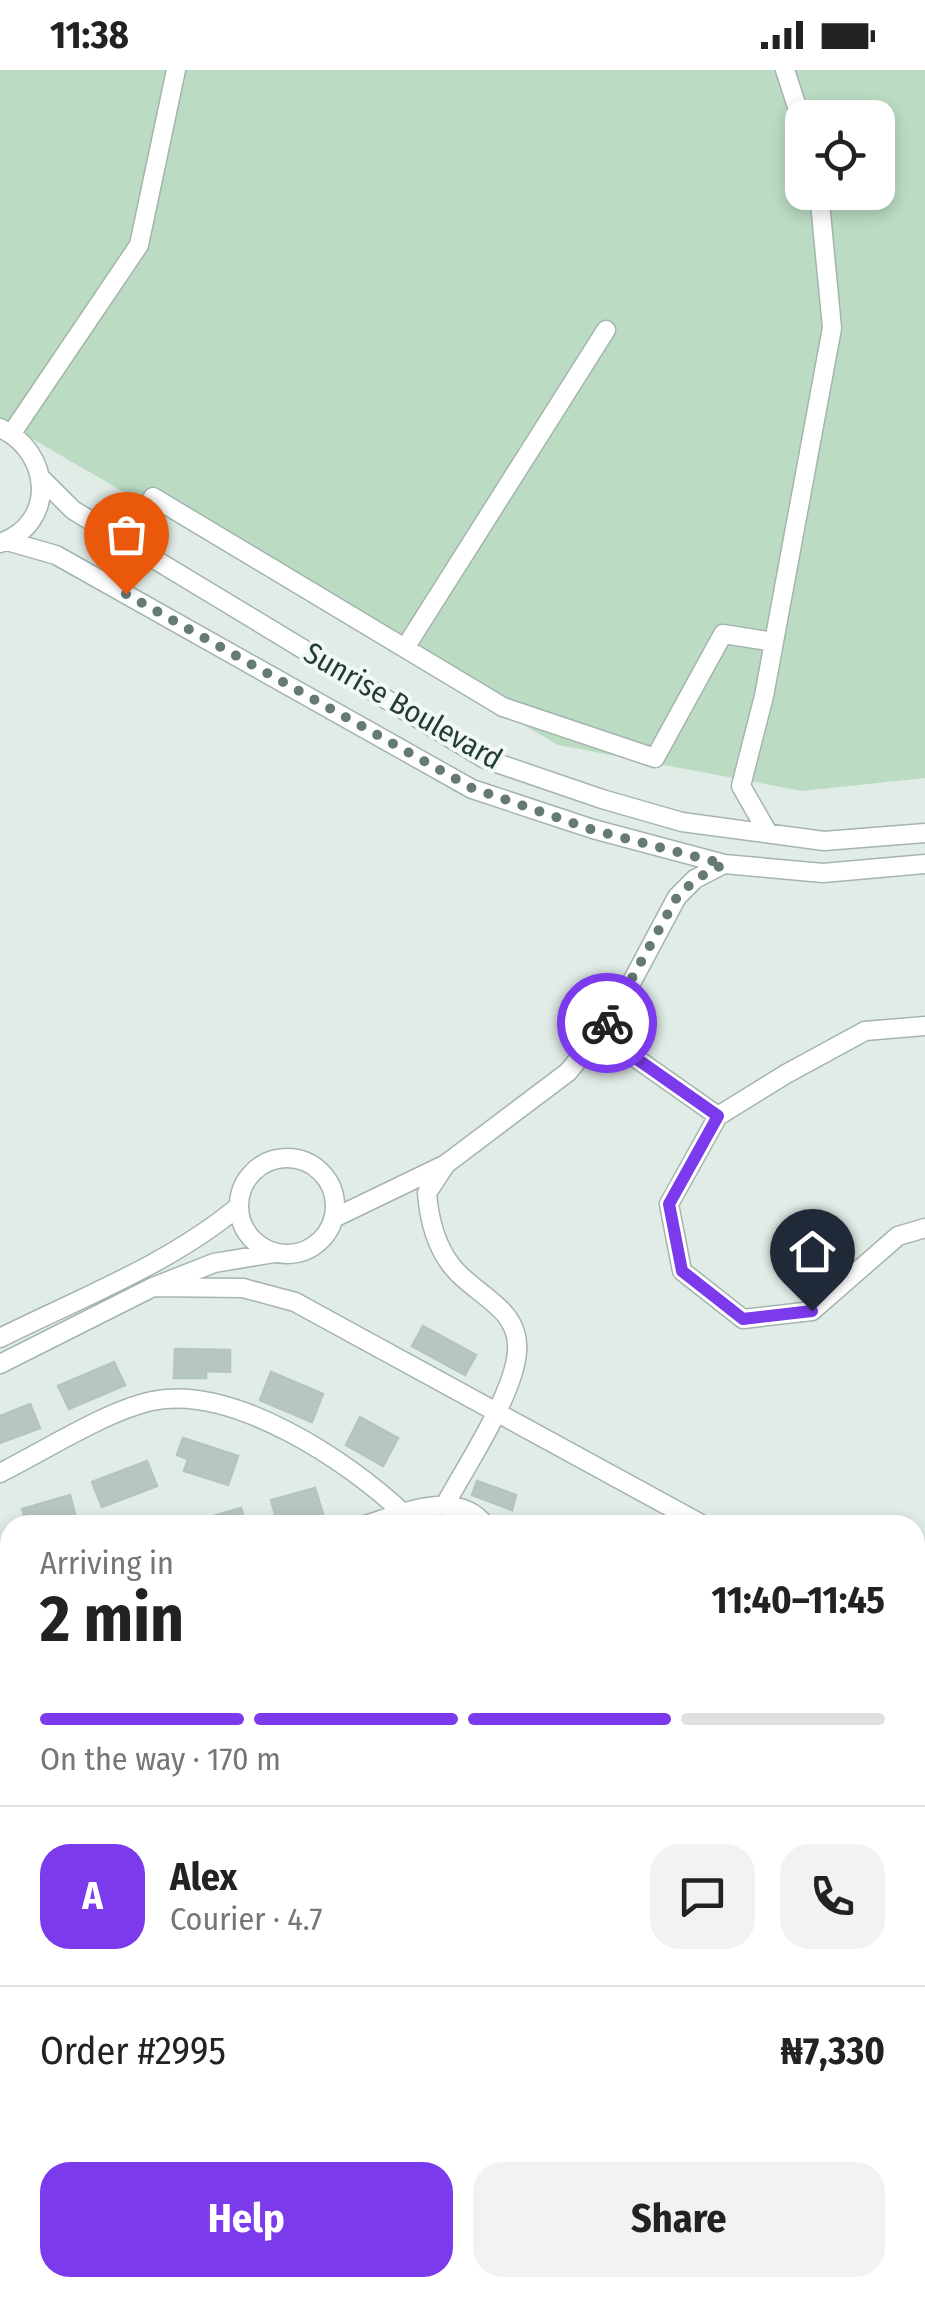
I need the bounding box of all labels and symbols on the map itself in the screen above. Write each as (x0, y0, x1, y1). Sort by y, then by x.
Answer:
pin (84, 492, 169, 595)
street label: Sunrise Boulevard (298, 635, 508, 777)
courier (557, 973, 657, 1073)
pin (770, 1209, 855, 1312)

